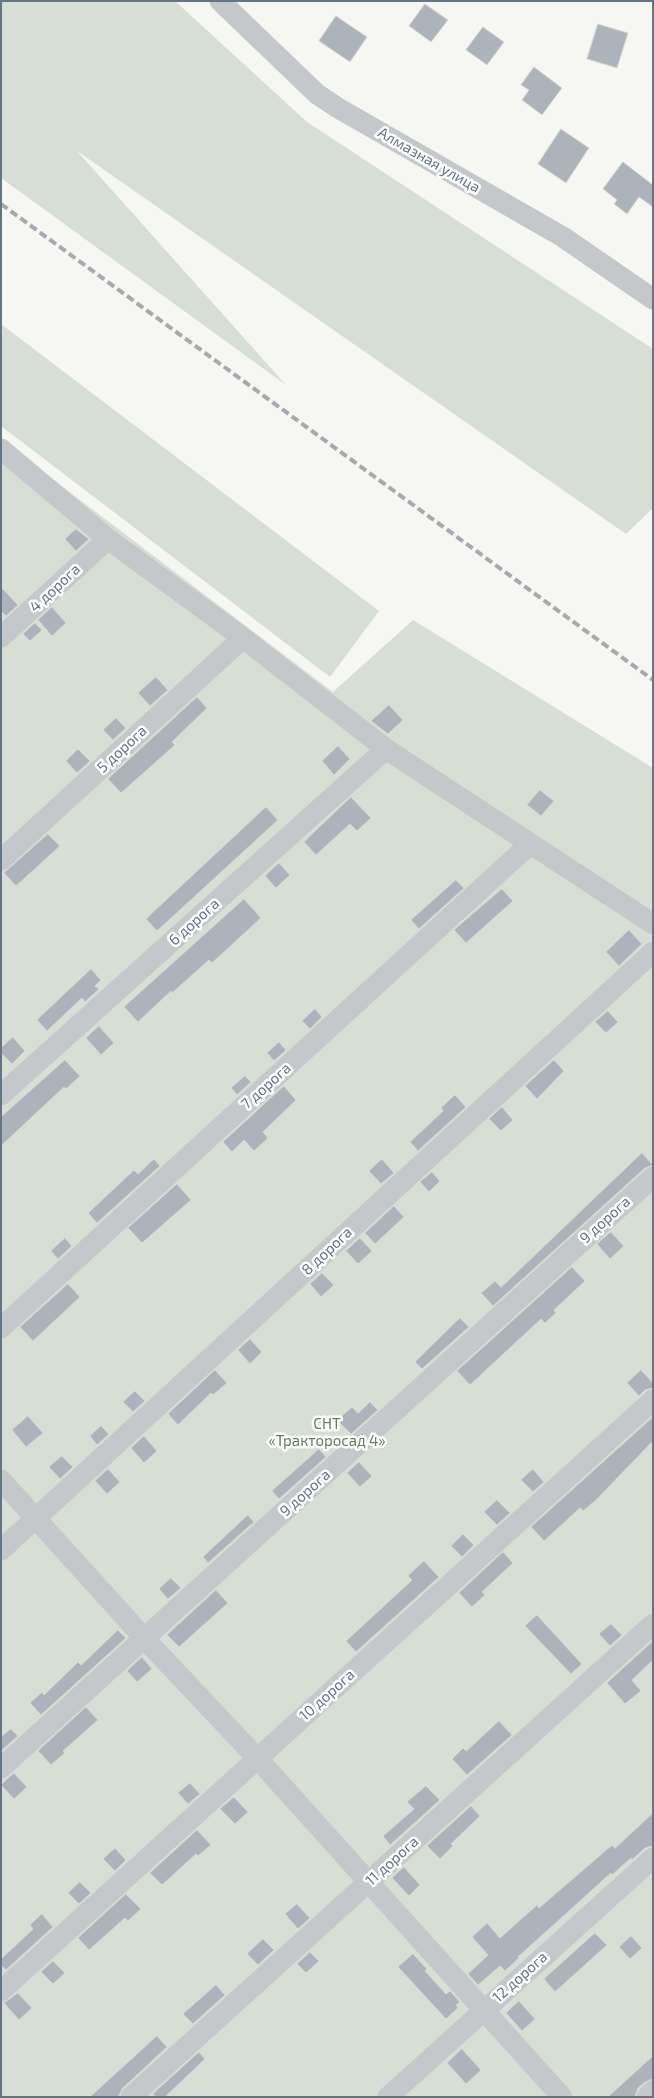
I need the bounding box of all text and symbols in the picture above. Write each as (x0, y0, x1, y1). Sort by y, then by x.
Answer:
street label: Алмазная улица (375, 123, 483, 197)
street label: 4 дорога (26, 560, 84, 616)
street label: 5 дорога (93, 722, 151, 776)
street label: 6 дорога (165, 895, 223, 949)
street label: 7 дорога (237, 1059, 295, 1113)
street label: 9 дорога (576, 1193, 634, 1247)
street label: 8 дорога (298, 1223, 356, 1279)
park label: СНТ «Тракторосад 4» (268, 1415, 386, 1450)
street label: 9 дорога (276, 1466, 334, 1520)
street label: 10 дорога (296, 1665, 358, 1725)
street label: 11 дорога (362, 1833, 422, 1889)
street label: 12 дорога (489, 1948, 551, 2006)

